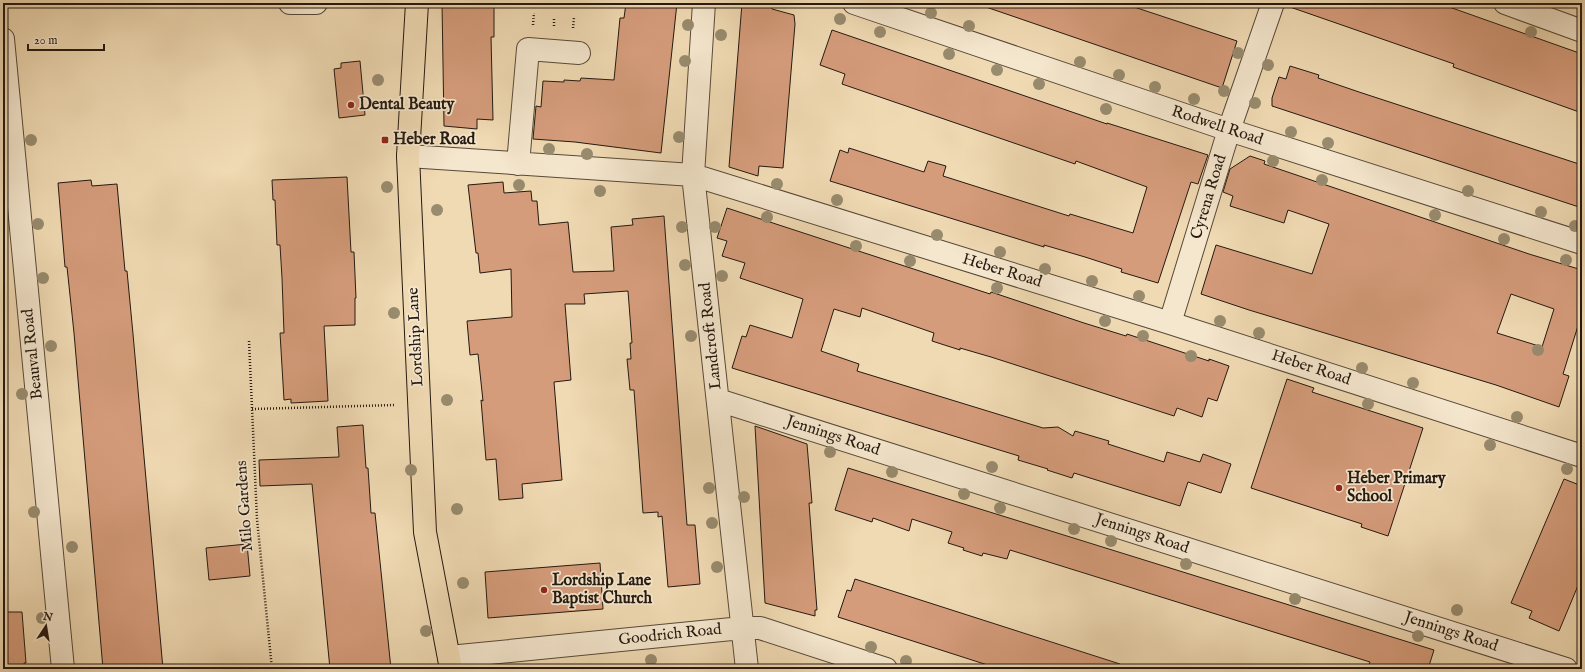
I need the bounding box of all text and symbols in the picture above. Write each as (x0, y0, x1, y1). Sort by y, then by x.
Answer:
scale bar (28, 26, 104, 52)
text: 20 m (34, 33, 57, 48)
place label: Dental Beauty (359, 95, 456, 115)
marker: Dental Beauty (346, 100, 356, 110)
street label: Rodwell Road (1169, 102, 1266, 150)
place label: Heber Road (393, 130, 476, 150)
marker: Heber Road (380, 135, 390, 145)
street label: Cyrena Road (1187, 152, 1232, 242)
street label: Heber Road (960, 249, 1045, 293)
street label: Landcroft Road (695, 281, 727, 391)
street label: Lordship Lane (403, 287, 429, 387)
street label: Beauval Road (18, 307, 48, 400)
street label: Heber Road (1269, 346, 1354, 390)
street label: Jennings Road (782, 411, 883, 461)
street label: Milo Gardens (232, 459, 258, 552)
place label: Heber Primary School (1347, 469, 1447, 507)
marker: Heber Primary School (1334, 483, 1344, 493)
street label: Jennings Road (1091, 509, 1192, 559)
place label: Lordship Lane Baptist Church (552, 571, 652, 609)
marker: Lordship Lane Baptist Church (539, 585, 549, 595)
north arrow (26, 606, 66, 646)
street label: Jennings Road (1400, 607, 1501, 657)
text: N (41, 609, 54, 625)
street label: Goodrich Road (617, 620, 723, 650)

